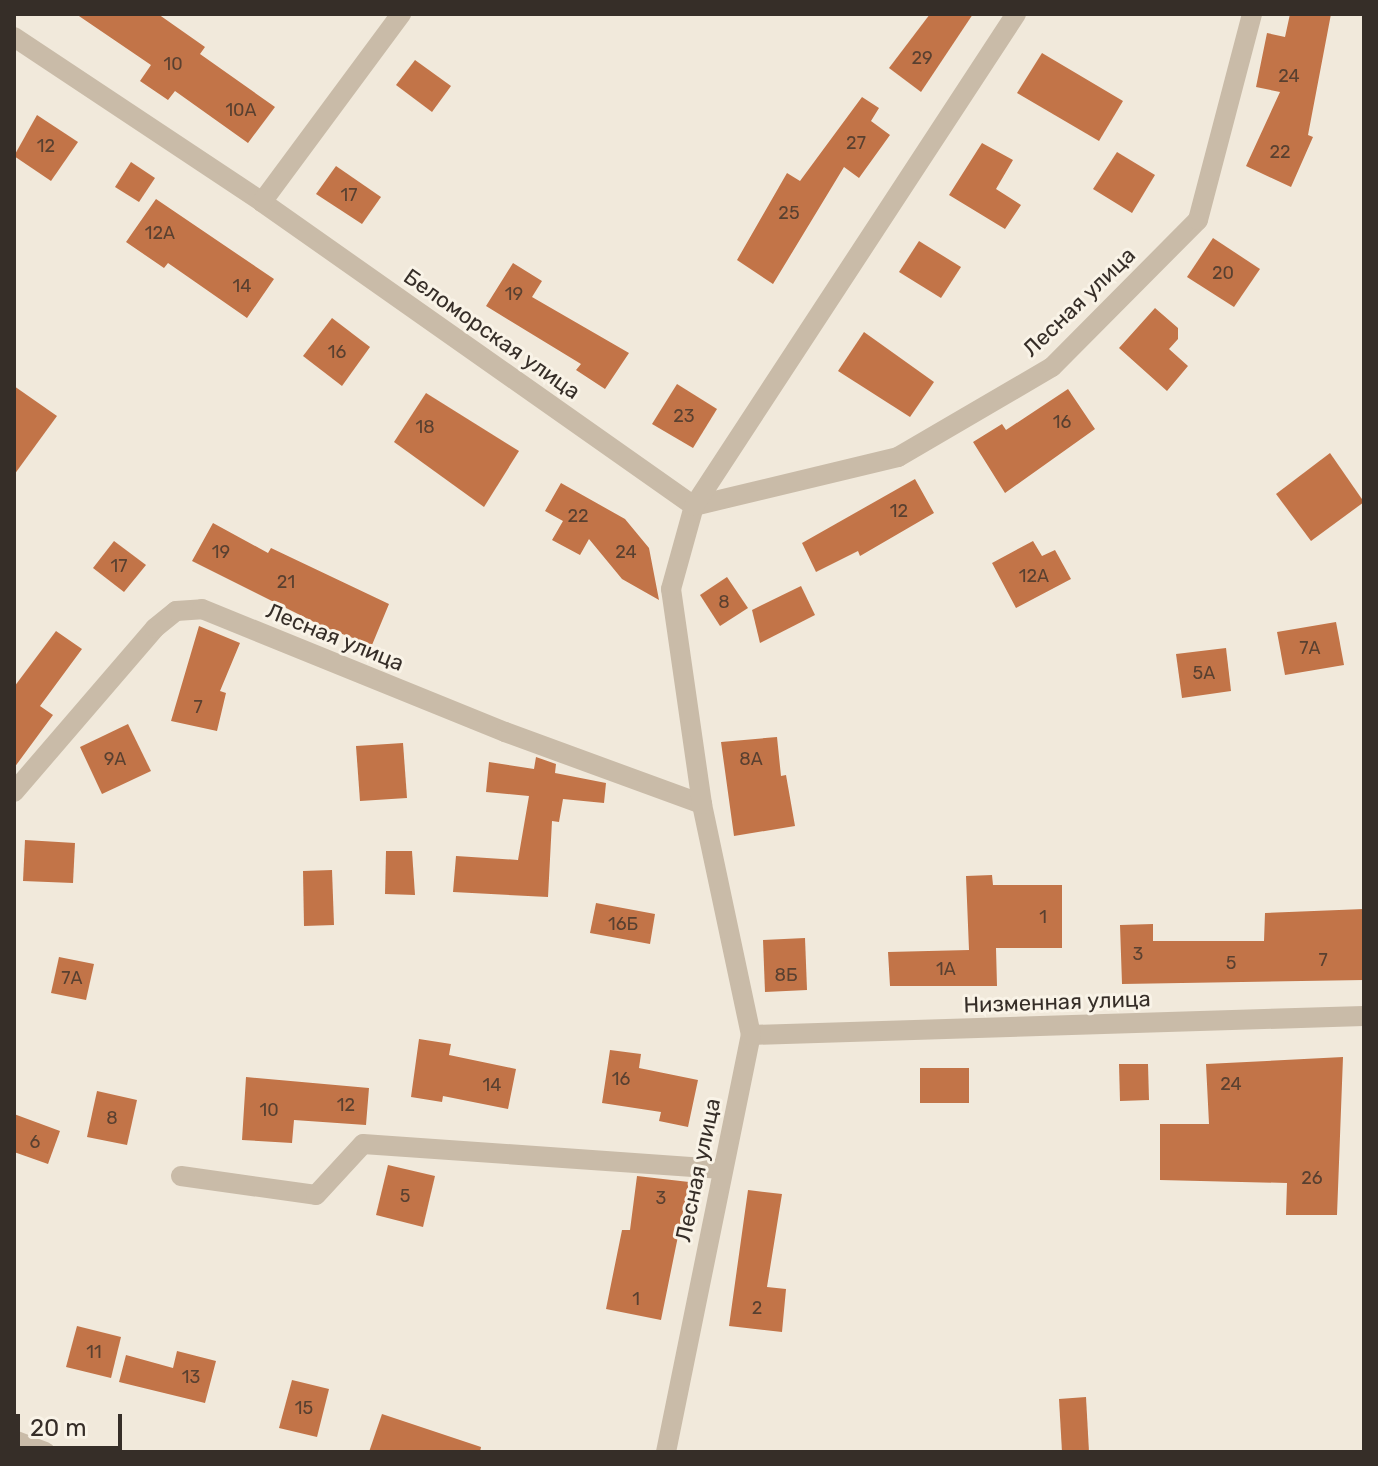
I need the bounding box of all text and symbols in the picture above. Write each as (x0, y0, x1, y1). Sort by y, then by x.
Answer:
house number: 29 (911, 47, 933, 69)
house number: 10 (163, 53, 183, 75)
house number: 24 (1278, 65, 1300, 87)
house number: 10А (225, 99, 257, 121)
house number: 27 (846, 132, 866, 154)
house number: 12 (37, 135, 55, 157)
house number: 22 (1269, 141, 1291, 163)
house number: 17 (341, 184, 357, 206)
house number: 25 (778, 202, 800, 224)
house number: 12А (145, 222, 175, 244)
street label: Лесная улица (1017, 242, 1141, 362)
house number: 20 (1212, 262, 1234, 284)
street label: Беломорская улица (399, 263, 585, 405)
house number: 14 (233, 275, 251, 297)
house number: 19 (505, 283, 523, 305)
house number: 16 (328, 341, 346, 363)
house number: 23 (673, 405, 695, 427)
house number: 16 (1053, 411, 1071, 433)
house number: 18 (415, 416, 435, 438)
house number: 12 (890, 500, 908, 522)
house number: 22 (567, 505, 589, 527)
house number: 19 (212, 541, 230, 563)
house number: 24 (615, 541, 637, 563)
house number: 17 (111, 555, 127, 577)
house number: 12А (1019, 565, 1049, 587)
house number: 21 (277, 571, 295, 593)
house number: 8 (718, 591, 730, 613)
street label: Лесная улица (262, 597, 408, 677)
house number: 7А (1299, 637, 1321, 659)
house number: 5А (1193, 662, 1215, 684)
house number: 7 (193, 696, 203, 718)
house number: 9А (104, 748, 126, 770)
house number: 8А (739, 748, 763, 770)
house number: 1 (1039, 906, 1047, 928)
house number: 16Б (608, 913, 638, 935)
house number: 3 (1133, 943, 1143, 965)
house number: 7 (1318, 949, 1328, 971)
house number: 5 (1226, 952, 1236, 974)
house number: 1А (936, 958, 956, 980)
house number: 8Б (775, 964, 797, 986)
house number: 7А (61, 967, 83, 989)
street label: Низменная улица (963, 986, 1151, 1018)
house number: 16 (612, 1068, 630, 1090)
house number: 24 (1220, 1073, 1242, 1095)
house number: 14 (483, 1074, 501, 1096)
house number: 12 (337, 1094, 355, 1116)
street label: Лесная улица (670, 1096, 726, 1244)
house number: 10 (259, 1099, 279, 1121)
house number: 8 (106, 1107, 118, 1129)
house number: 6 (30, 1131, 40, 1153)
house number: 26 (1301, 1167, 1323, 1189)
house number: 5 (400, 1185, 410, 1207)
house number: 3 (656, 1187, 666, 1209)
house number: 1 (632, 1288, 640, 1310)
house number: 2 (752, 1297, 762, 1319)
house number: 11 (86, 1341, 102, 1363)
house number: 13 (182, 1366, 200, 1388)
house number: 15 (295, 1397, 313, 1419)
scale bar (20, 1398, 126, 1448)
text: 20 m (30, 1414, 87, 1442)

